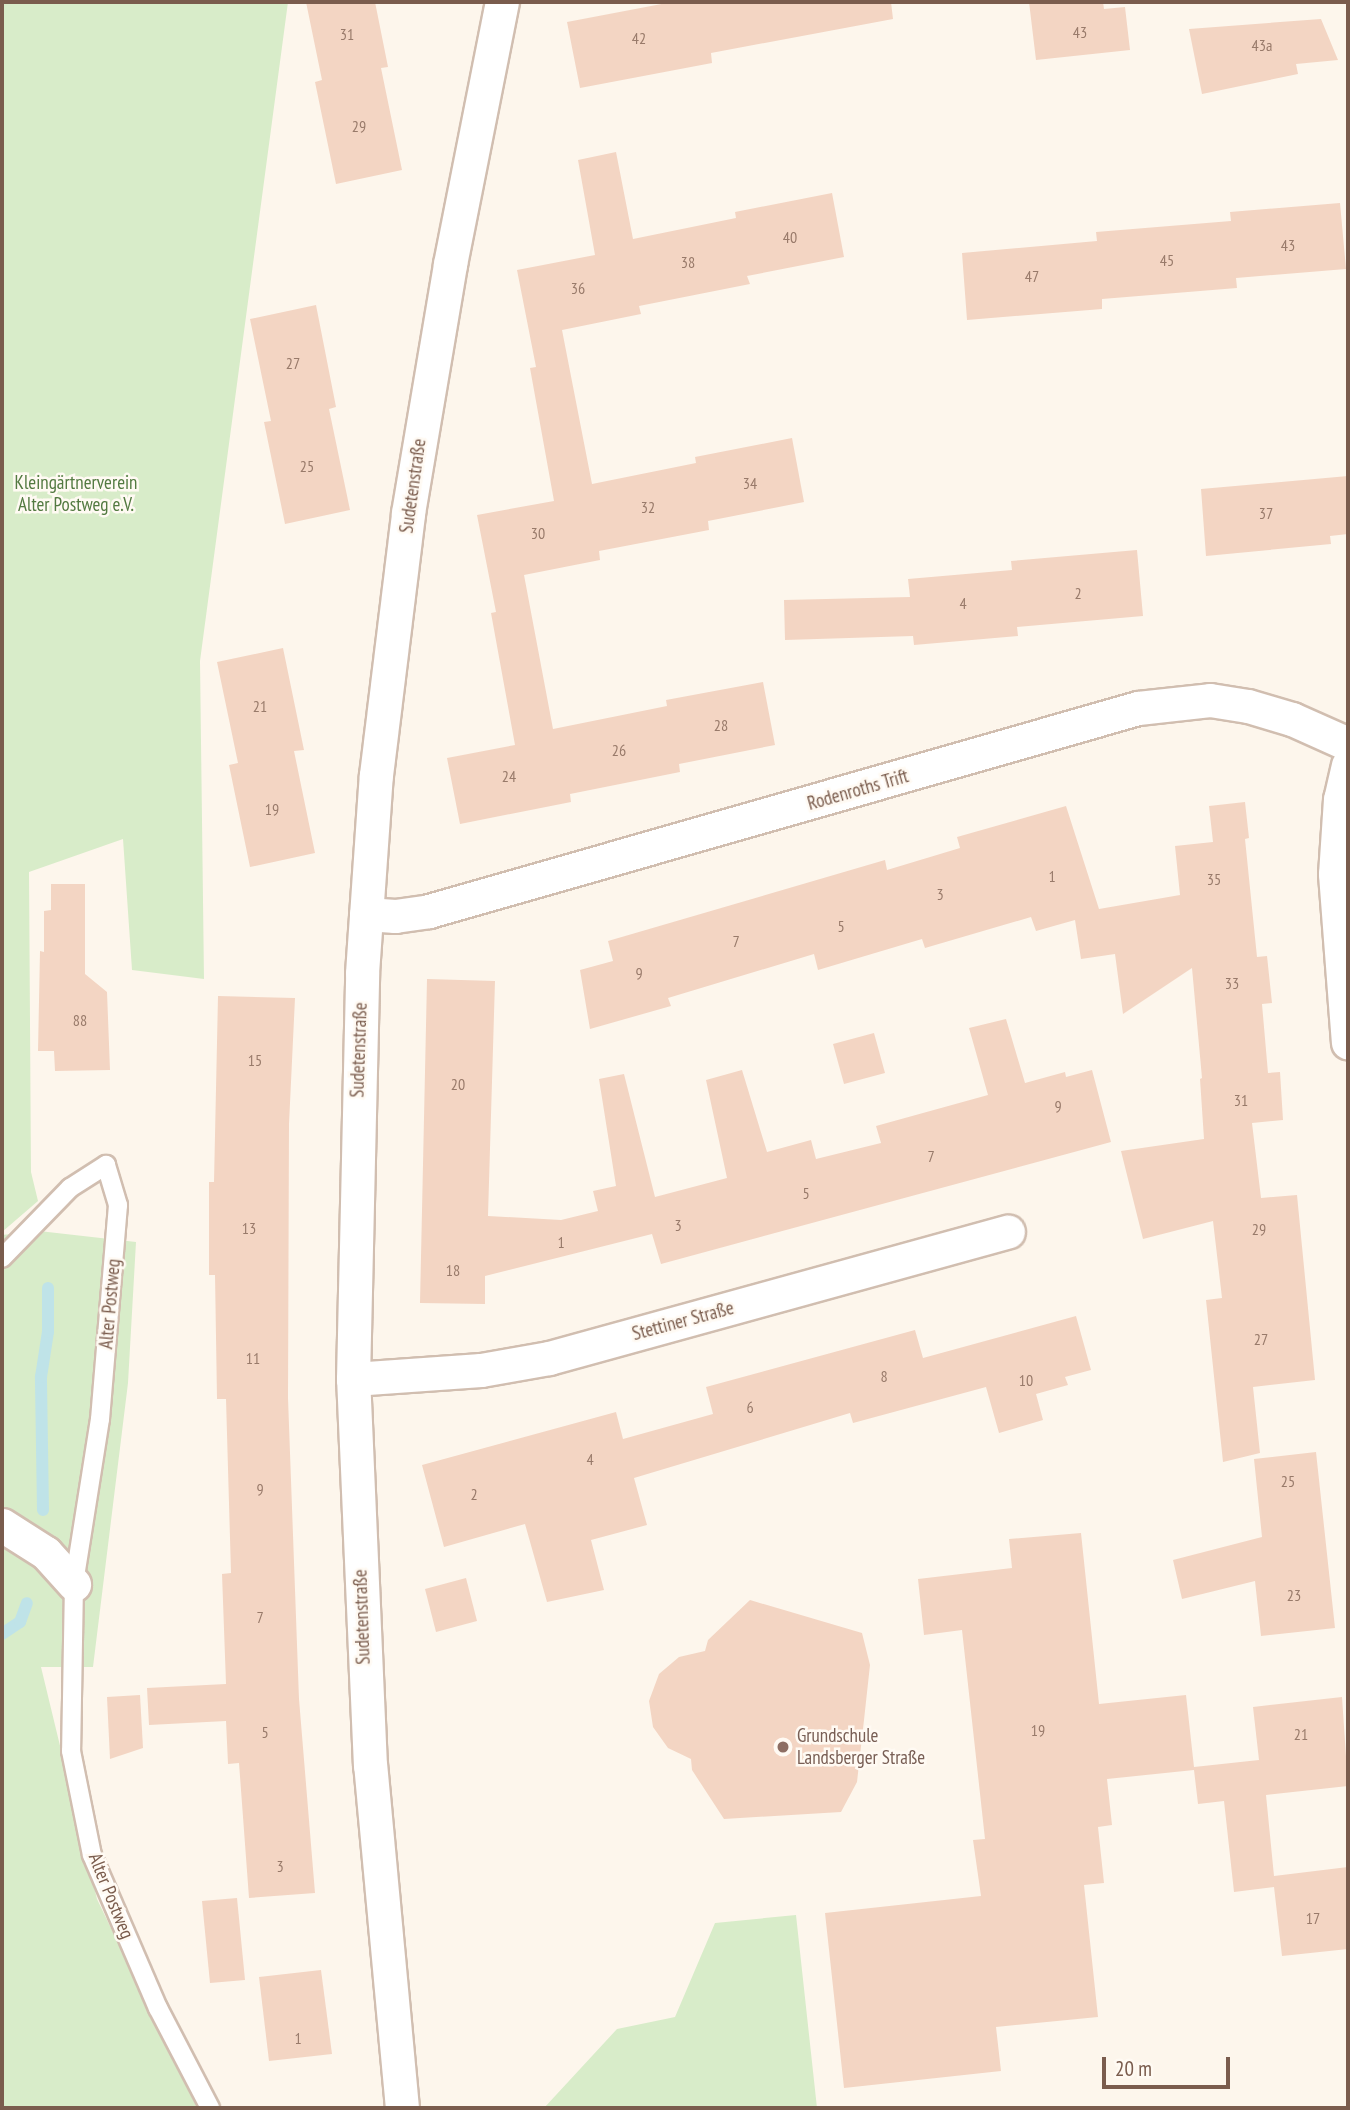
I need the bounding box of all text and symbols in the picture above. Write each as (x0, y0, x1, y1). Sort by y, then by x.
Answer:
house number: 43 (1073, 22, 1087, 42)
house number: 31 (340, 24, 354, 44)
house number: 42 (632, 28, 646, 48)
house number: 43a (1252, 35, 1272, 55)
house number: 29 (352, 116, 366, 136)
house number: 40 (783, 227, 797, 247)
house number: 43 (1281, 235, 1295, 255)
house number: 45 (1160, 250, 1174, 270)
house number: 38 (681, 252, 695, 272)
house number: 47 (1025, 266, 1039, 286)
house number: 36 (571, 278, 585, 298)
house number: 27 (286, 353, 300, 373)
street label: Sudetenstraße (395, 437, 431, 535)
house number: 25 (300, 456, 314, 476)
park label: Kleingärtnerverein Alter Postweg e.V. (15, 472, 137, 516)
house number: 34 (743, 473, 757, 493)
house number: 32 (641, 497, 655, 517)
house number: 37 (1259, 503, 1273, 523)
house number: 30 (531, 523, 545, 543)
house number: 2 (1074, 583, 1082, 603)
house number: 4 (959, 593, 967, 613)
house number: 21 (253, 696, 267, 716)
house number: 28 (714, 715, 728, 735)
house number: 26 (612, 740, 626, 760)
street label: Rodenroths Trift (805, 765, 911, 815)
house number: 24 (502, 766, 516, 786)
house number: 19 (265, 799, 279, 819)
house number: 1 (1048, 866, 1056, 886)
house number: 35 (1207, 869, 1221, 889)
house number: 3 (936, 884, 944, 904)
house number: 5 (837, 916, 845, 936)
house number: 7 (732, 931, 740, 951)
house number: 9 (635, 963, 643, 983)
house number: 33 (1225, 973, 1239, 993)
street label: Sudetenstraße (346, 1002, 372, 1098)
house number: 88 (73, 1010, 87, 1030)
house number: 15 (248, 1050, 262, 1070)
house number: 20 (451, 1074, 465, 1094)
house number: 31 (1234, 1090, 1248, 1110)
house number: 9 (1054, 1096, 1062, 1116)
house number: 7 (927, 1146, 935, 1166)
house number: 5 (802, 1183, 810, 1203)
house number: 3 (674, 1215, 682, 1235)
house number: 13 (242, 1218, 256, 1238)
house number: 29 (1252, 1219, 1266, 1239)
house number: 1 (557, 1232, 565, 1252)
street label: Alter Postweg (95, 1258, 125, 1350)
house number: 18 (446, 1260, 460, 1280)
street label: Stettiner Straße (630, 1296, 736, 1346)
house number: 27 (1254, 1329, 1268, 1349)
house number: 11 (246, 1348, 260, 1368)
house number: 8 (880, 1366, 888, 1386)
house number: 10 (1019, 1370, 1033, 1390)
house number: 6 (746, 1397, 754, 1417)
house number: 4 (586, 1449, 594, 1469)
house number: 25 (1281, 1471, 1295, 1491)
house number: 9 (256, 1479, 264, 1499)
house number: 2 (470, 1484, 478, 1504)
street label: Sudetenstraße (349, 1569, 375, 1665)
house number: 23 (1287, 1585, 1301, 1605)
house number: 7 (256, 1607, 264, 1627)
house number: 19 (1031, 1720, 1045, 1740)
house number: 5 (261, 1722, 269, 1742)
house number: 21 (1294, 1724, 1308, 1744)
place label: Grundschule Landsberger Straße (797, 1725, 925, 1769)
marker: Grundschule Landsberger Straße (775, 1739, 791, 1755)
street label: Alter Postweg (84, 1850, 138, 1942)
house number: 3 (276, 1856, 284, 1876)
house number: 17 (1306, 1908, 1320, 1928)
house number: 1 (294, 2028, 302, 2048)
scale bar (1105, 2044, 1233, 2088)
text: 20 m (1115, 2055, 1152, 2082)

